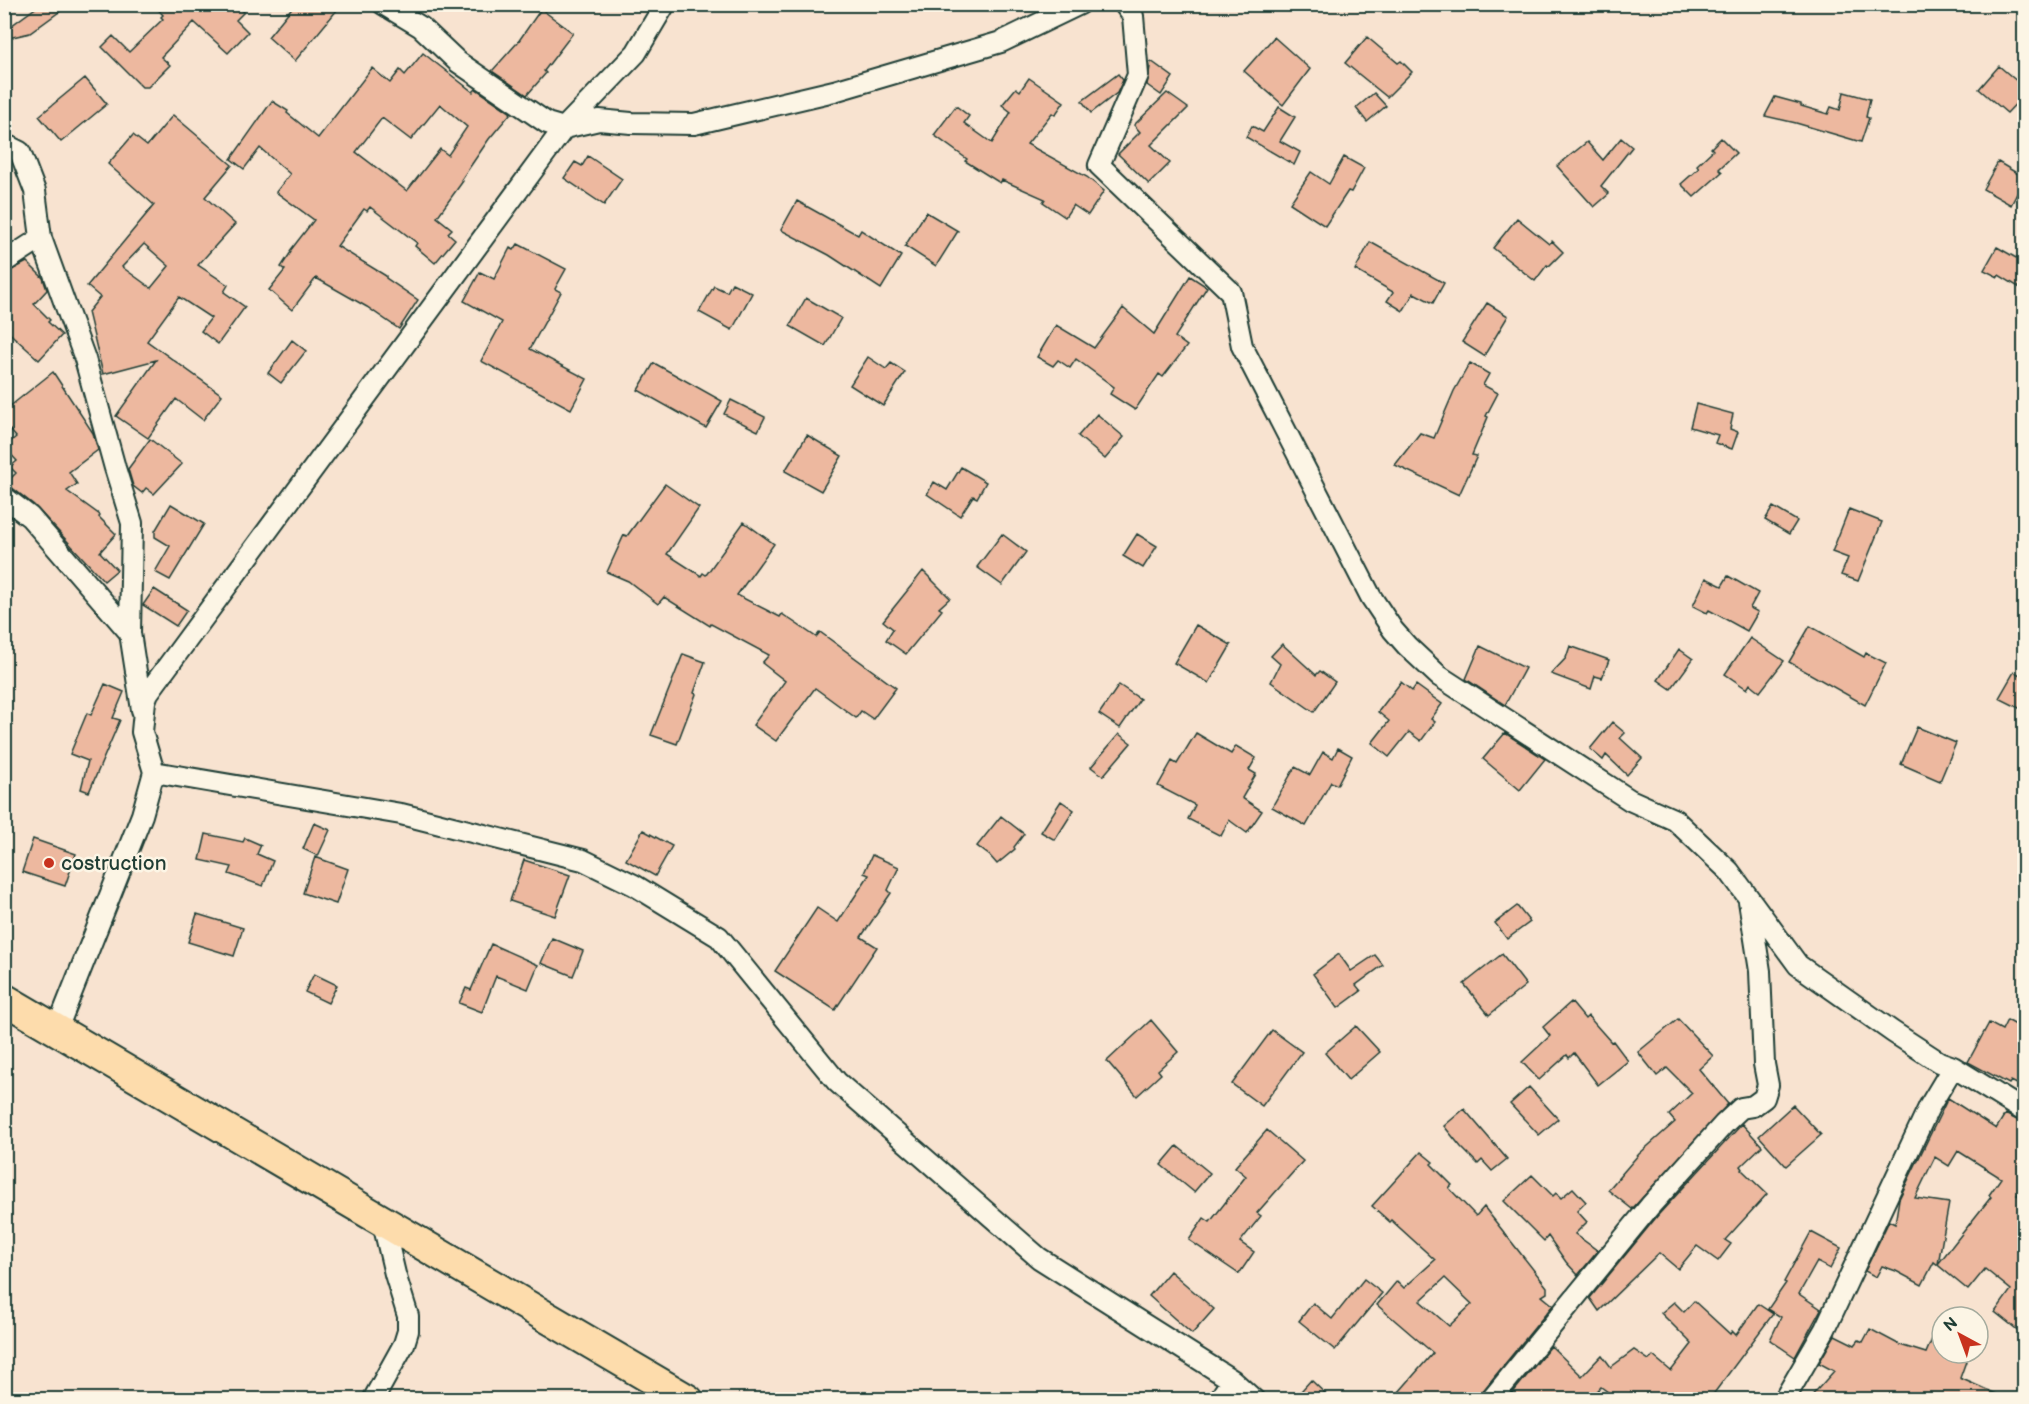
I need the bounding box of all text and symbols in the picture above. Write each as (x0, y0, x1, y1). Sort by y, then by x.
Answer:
place label: costruction (61, 851, 167, 876)
marker: costruction (42, 856, 56, 870)
north arrow (1930, 1305, 1990, 1365)
text: N (1940, 1314, 1962, 1336)

